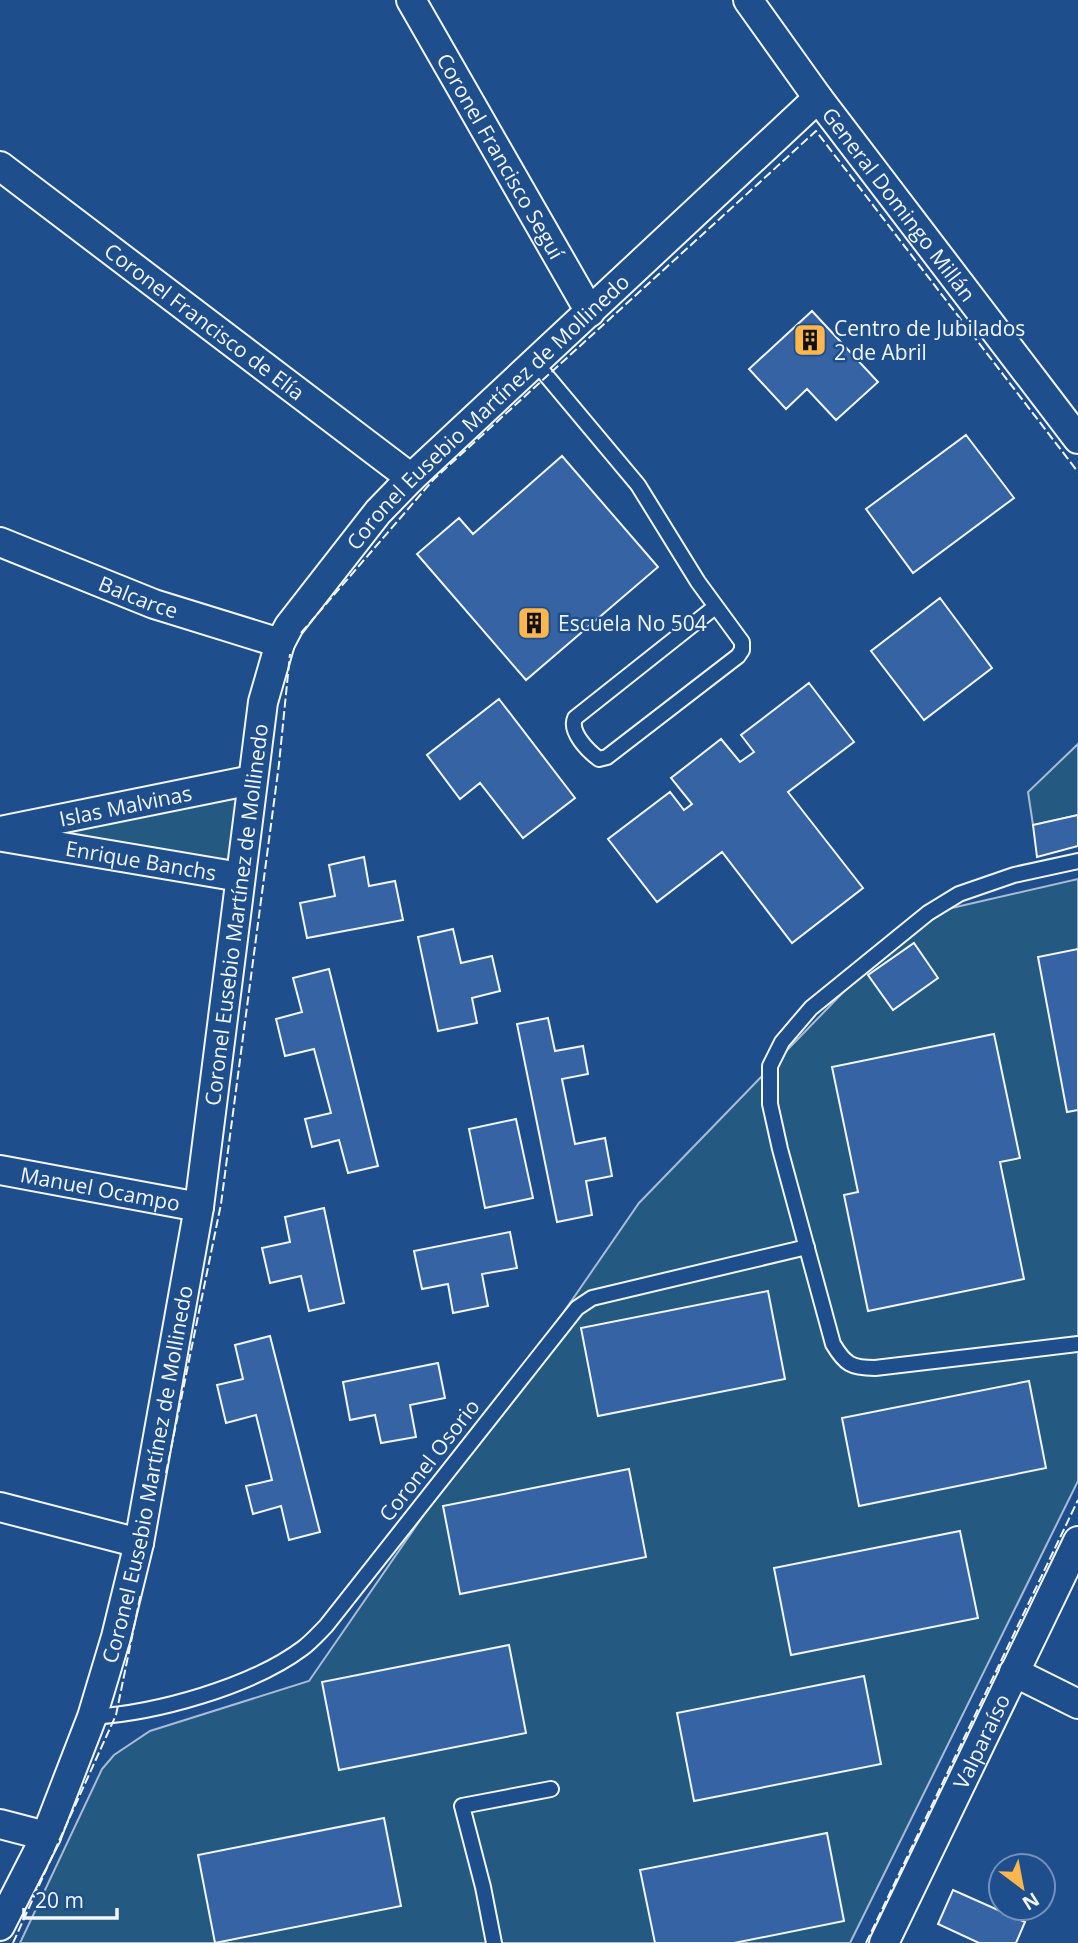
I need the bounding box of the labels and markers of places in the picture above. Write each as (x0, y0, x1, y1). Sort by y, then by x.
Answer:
place label: Centro de Jubilados 2 de Abril (834, 314, 1025, 366)
building icon: Centro de Jubilados 2 de Abril (791, 321, 829, 359)
building icon: Escuela No 504 (515, 604, 553, 642)
place label: Escuela No 504 (558, 609, 707, 637)

